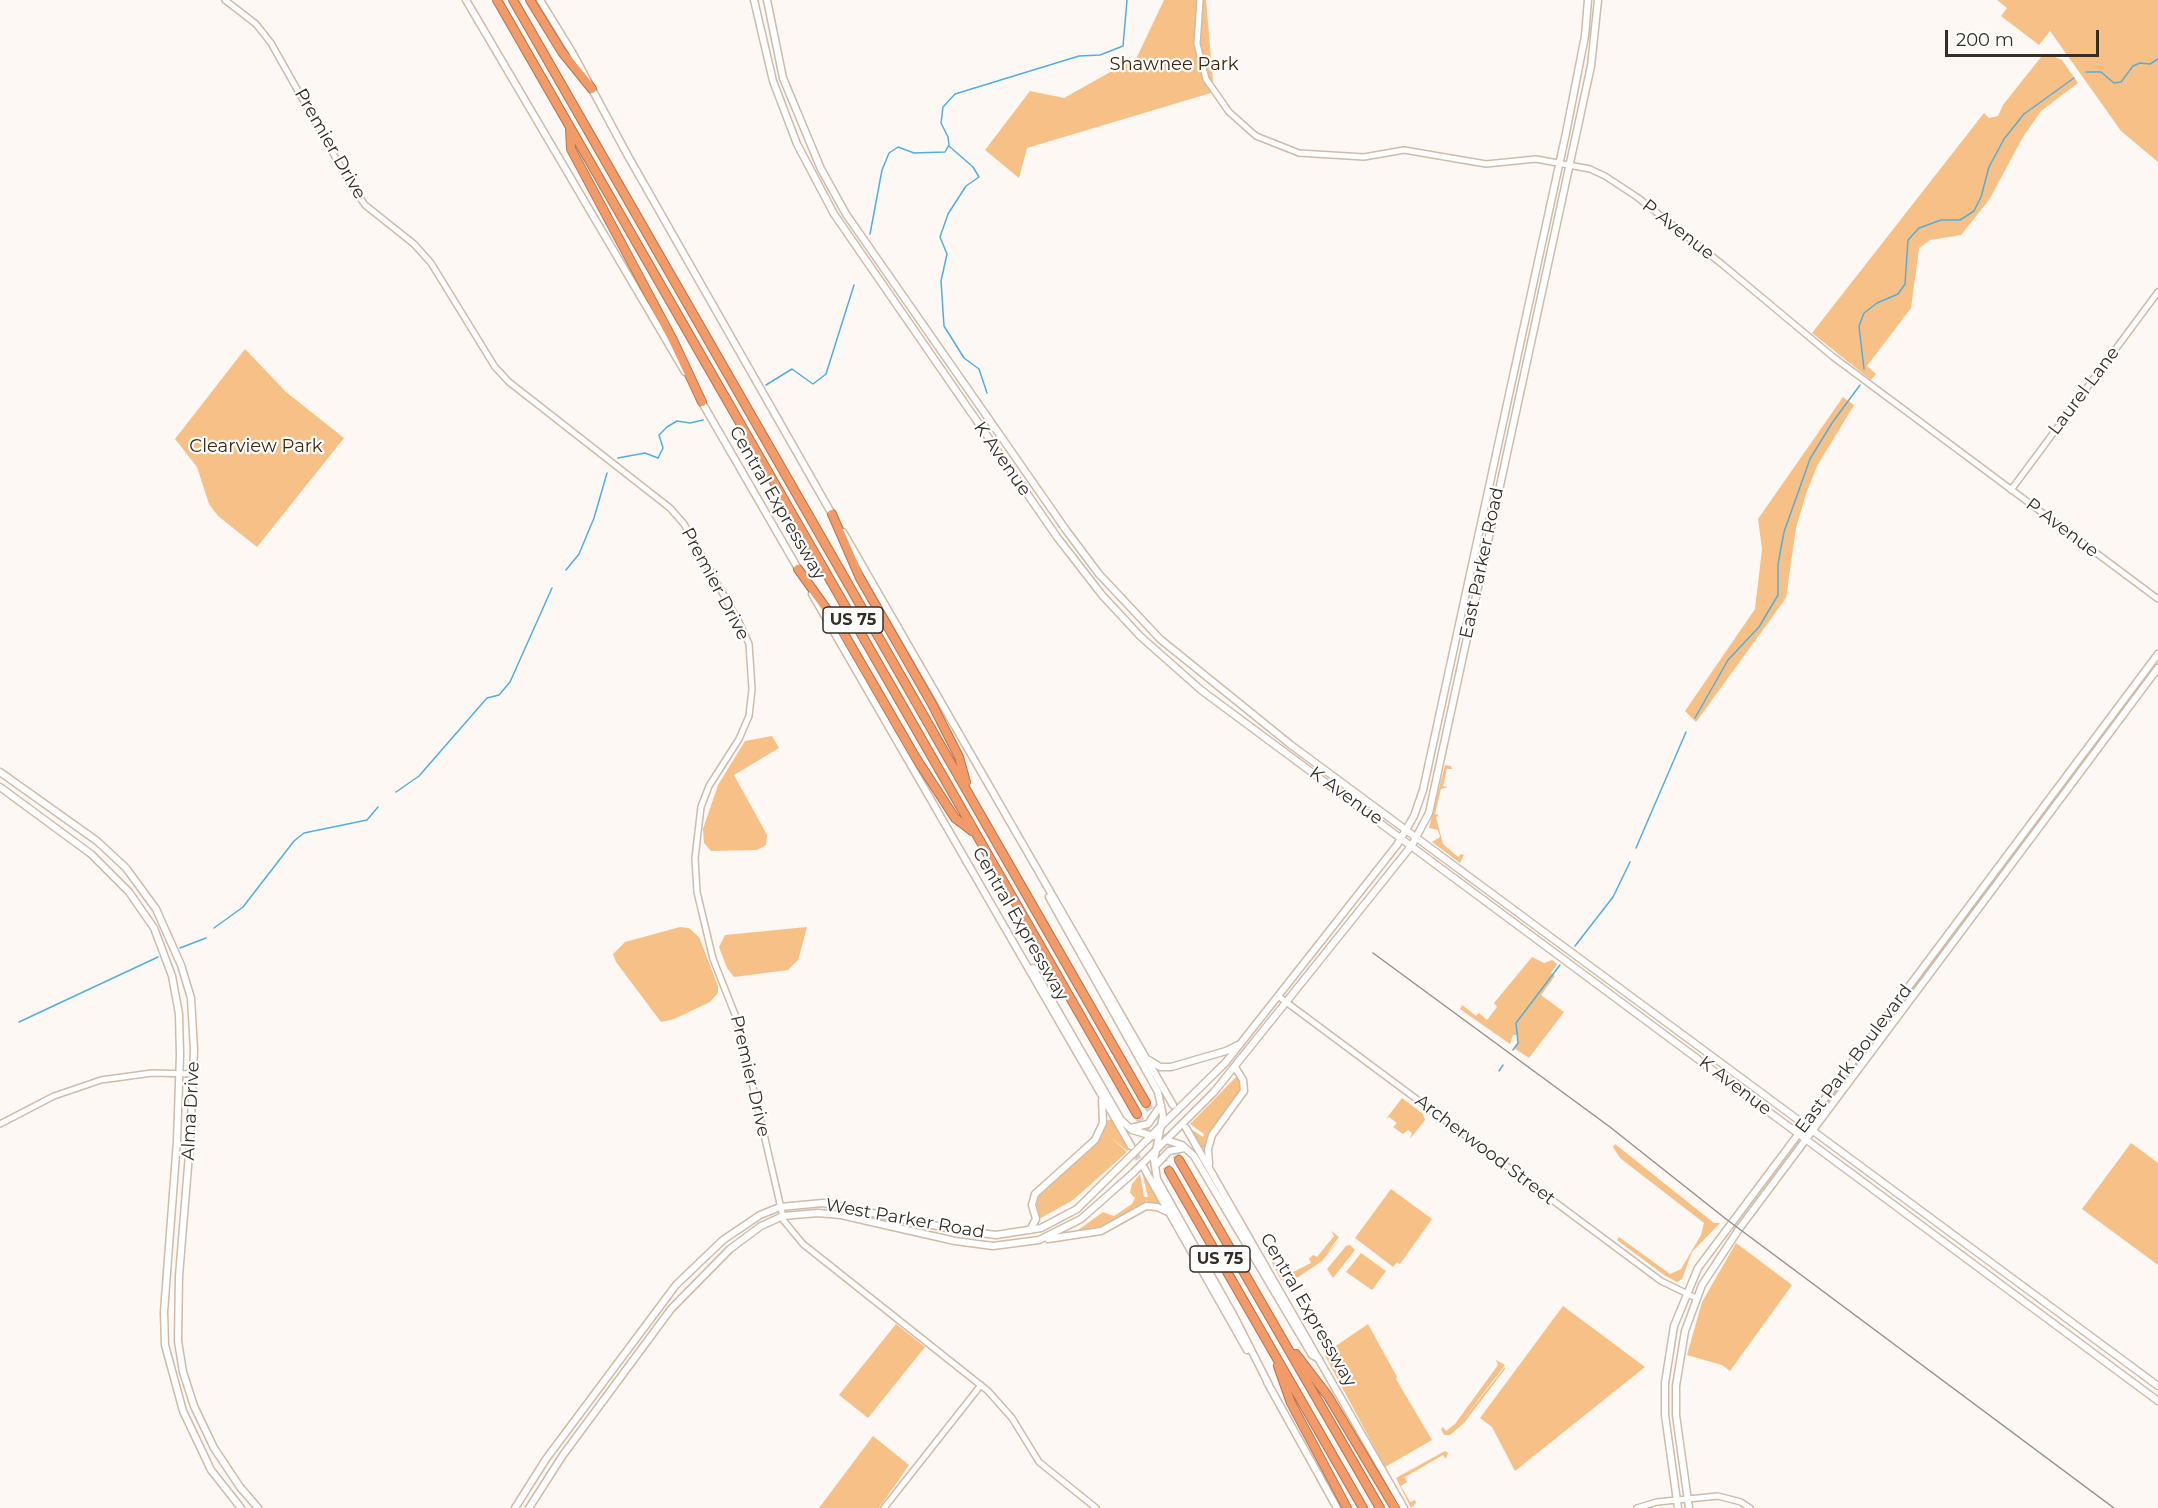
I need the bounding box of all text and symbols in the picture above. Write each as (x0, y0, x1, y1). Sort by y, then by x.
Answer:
scale bar (1948, 18, 2102, 56)
text: 200 m (1956, 29, 2014, 51)
park label: Shawnee Park (1109, 54, 1239, 76)
street label: Premier Drive (290, 85, 370, 203)
street label: P Avenue (1638, 195, 1718, 265)
street label: Laurel Lane (2044, 343, 2124, 439)
street label: K Avenue (969, 418, 1035, 500)
street label: Central Expressway (724, 422, 830, 584)
park label: Clearview Park (189, 436, 323, 458)
street label: East Parker Road (1455, 485, 1509, 641)
street label: P Avenue (2021, 494, 2103, 562)
street label: Premier Drive (676, 524, 754, 644)
road number: US 75 (823, 607, 883, 633)
street label: K Avenue (1305, 762, 1387, 830)
street label: Central Expressway (967, 843, 1073, 1005)
street label: East Park Boulevard (1791, 980, 1917, 1138)
street label: Premier Drive (725, 1013, 775, 1139)
street label: K Avenue (1694, 1052, 1776, 1120)
street label: Alma Drive (178, 1061, 204, 1161)
street label: Archerwood Street (1411, 1090, 1559, 1210)
street label: West Parker Road (824, 1194, 986, 1244)
street label: Central Expressway (1255, 1229, 1361, 1391)
road number: US 75 (1190, 1246, 1250, 1272)

